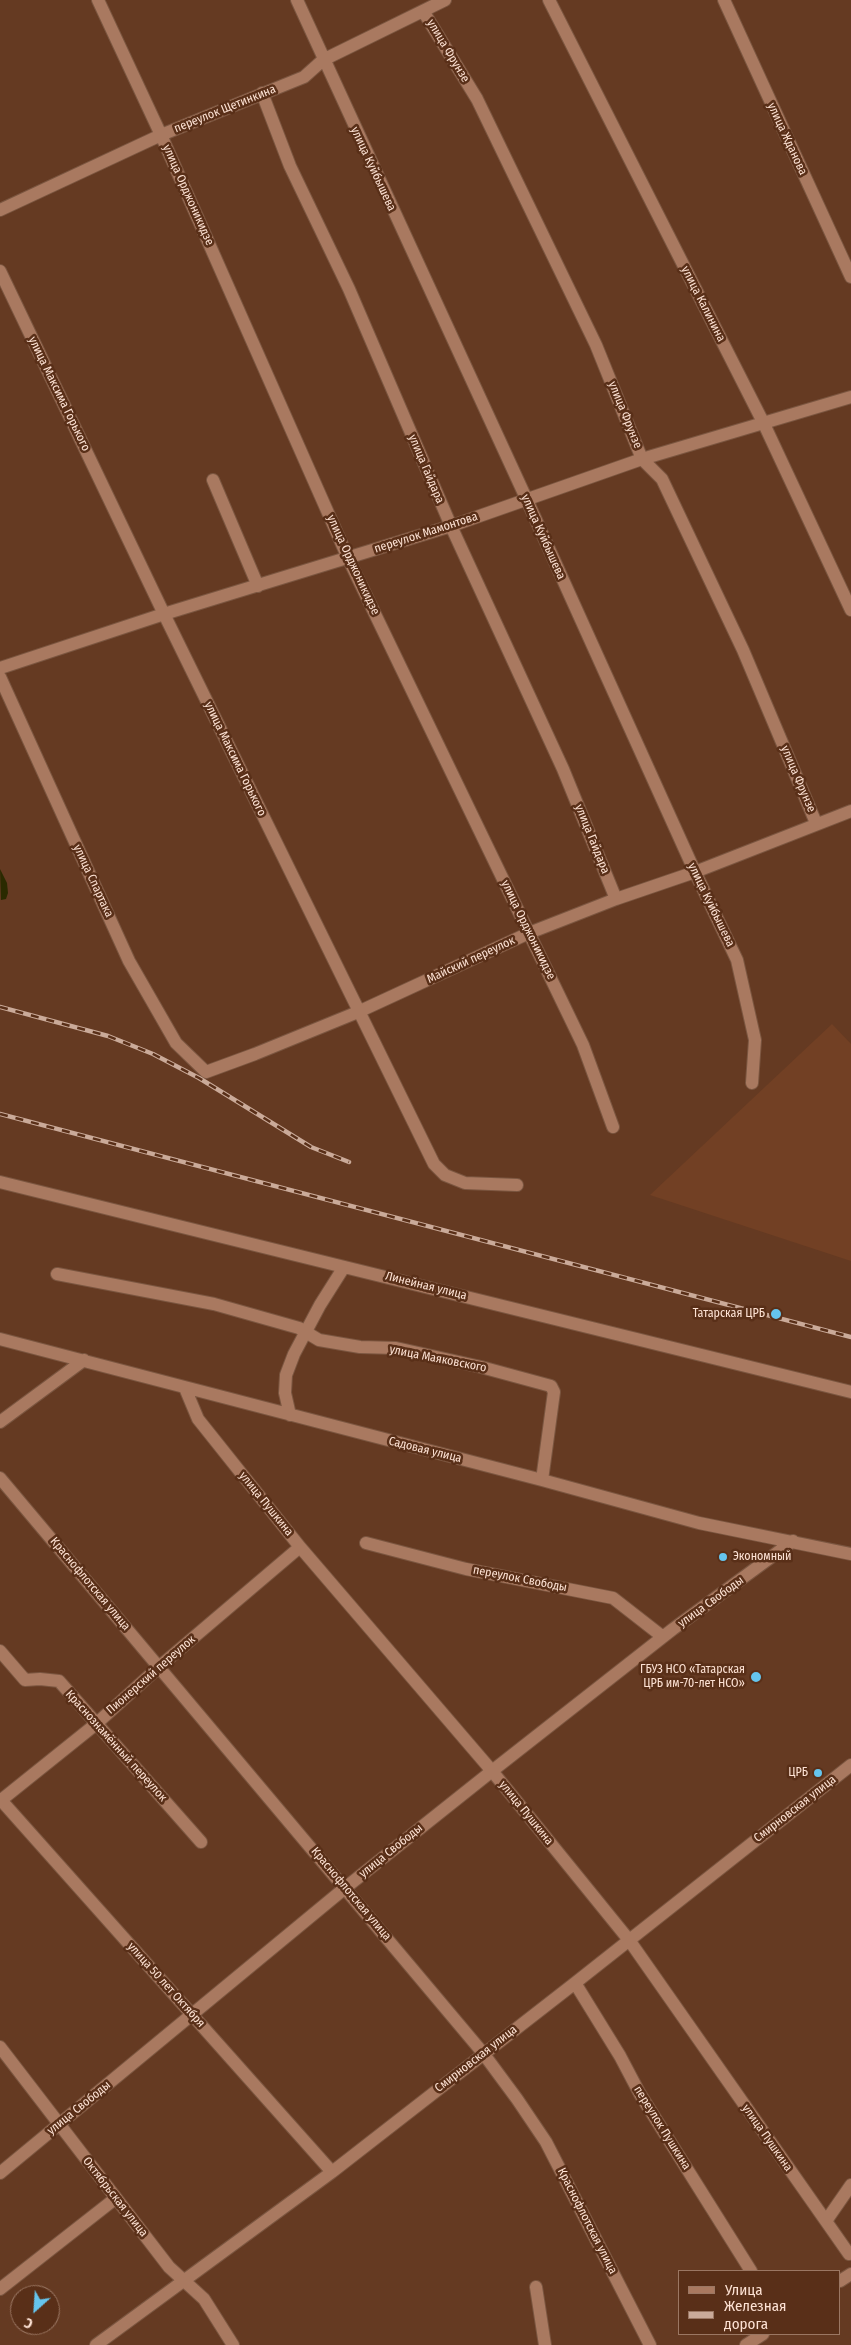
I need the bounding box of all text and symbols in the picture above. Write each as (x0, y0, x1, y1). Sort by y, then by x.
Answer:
street label: улица Фрунзе (424, 17, 472, 85)
street label: переулок Щетинкина (172, 82, 278, 136)
street label: улица Жданова (764, 101, 810, 177)
street label: улица Куйбышева (347, 124, 399, 214)
street label: улица Орджоникидзе (159, 142, 217, 248)
street label: улица Калинина (678, 264, 728, 344)
street label: улица Максима Горького (25, 334, 93, 454)
street label: улица Фрунзе (605, 379, 645, 451)
street label: улица Гайдара (405, 432, 447, 506)
street label: улица Куйбышева (518, 492, 568, 582)
street label: переулок Мамонтова (373, 509, 479, 557)
street label: улица Орджоникидзе (323, 513, 383, 617)
street label: улица Максима Горького (201, 699, 269, 819)
street label: улица Фрунзе (777, 744, 819, 814)
street label: улица Гайдара (572, 802, 612, 876)
street label: улица Спартака (70, 842, 116, 920)
street label: улица Куйбышева (684, 861, 738, 949)
street label: улица Орджоникидзе (498, 878, 558, 982)
street label: Майский переулок (425, 933, 517, 987)
street label: Линейная улица (384, 1269, 468, 1303)
place label: Татарская ЦРБ (693, 1307, 765, 1321)
marker: Татарская ЦРБ (769, 1307, 783, 1321)
street label: улица Маяковского (388, 1343, 488, 1375)
street label: Садовая улица (387, 1434, 463, 1466)
street label: улица Пушкина (236, 1469, 296, 1539)
street label: Краснофлотская улица (47, 1534, 133, 1634)
place label: Экономный (733, 1550, 791, 1564)
marker: Экономный (717, 1551, 729, 1563)
street label: переулок Свободы (472, 1563, 568, 1595)
street label: улица Свободы (675, 1573, 747, 1631)
street label: Пионерский переулок (104, 1632, 198, 1718)
place label: ГБУЗ НСО «Татарская ЦРБ им-70-лет НСО» (640, 1663, 745, 1691)
marker: ГБУЗ НСО «Татарская ЦРБ им-70-лет НСО» (749, 1670, 763, 1684)
street label: Краснознамённый переулок (62, 1687, 170, 1805)
place label: ЦРБ (788, 1766, 808, 1780)
marker: ЦРБ (812, 1767, 824, 1779)
street label: Смирновская улица (751, 1772, 839, 1846)
street label: улица Пушкина (496, 1778, 556, 1848)
street label: улица Свободы (356, 1821, 426, 1881)
street label: Краснофлотская улица (308, 1844, 394, 1944)
street label: улица 50 лет Октября (124, 1940, 208, 2030)
street label: Смирновская улица (432, 2022, 520, 2096)
street label: улица Свободы (44, 2078, 114, 2138)
street label: переулок Пушкина (630, 2083, 694, 2173)
street label: улица Пушкина (739, 2102, 795, 2174)
street label: Октябрьская улица (79, 2154, 151, 2240)
street label: Краснофлотская улица (554, 2166, 620, 2276)
legend (678, 2270, 841, 2335)
text: Улица (725, 2281, 763, 2299)
north arrow (10, 2285, 60, 2335)
text: Железная дорога (724, 2297, 786, 2333)
text: С (22, 2314, 36, 2332)

